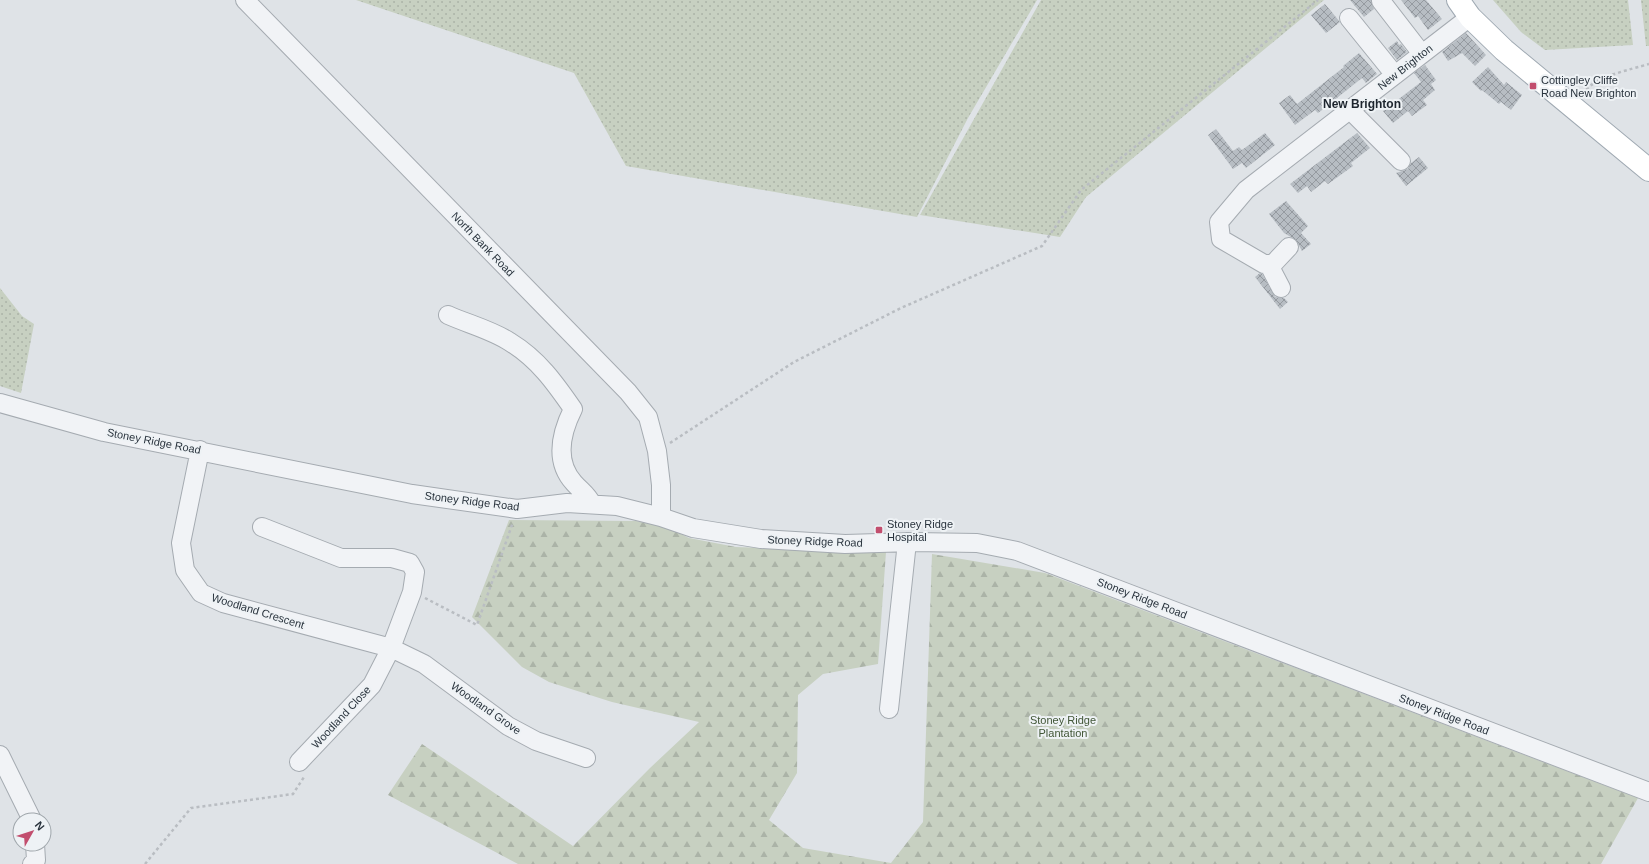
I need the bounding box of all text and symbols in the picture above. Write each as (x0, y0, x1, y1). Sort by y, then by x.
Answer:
street label: New Brighton (1375, 42, 1435, 92)
place label: Cottingley Cliffe Road New Brighton (1541, 74, 1636, 99)
marker: Cottingley Cliffe Road New Brighton (1528, 81, 1538, 91)
district label: New Brighton (1323, 97, 1401, 111)
street label: North Bank Road (449, 209, 517, 279)
street label: Stoney Ridge Road (106, 426, 202, 456)
street label: Stoney Ridge Road (424, 489, 520, 513)
place label: Stoney Ridge Hospital (887, 518, 953, 543)
marker: Stoney Ridge Hospital (874, 525, 884, 535)
street label: Stoney Ridge Road (767, 533, 863, 549)
street label: Stoney Ridge Road (1095, 575, 1189, 621)
street label: Woodland Crescent (210, 591, 306, 631)
street label: Woodland Grove (449, 679, 523, 737)
street label: Woodland Close (309, 683, 373, 751)
street label: Stoney Ridge Road (1397, 691, 1491, 737)
park label: Stoney Ridge Plantation (1030, 714, 1096, 739)
north arrow (12, 812, 52, 852)
text: N (33, 819, 47, 833)

